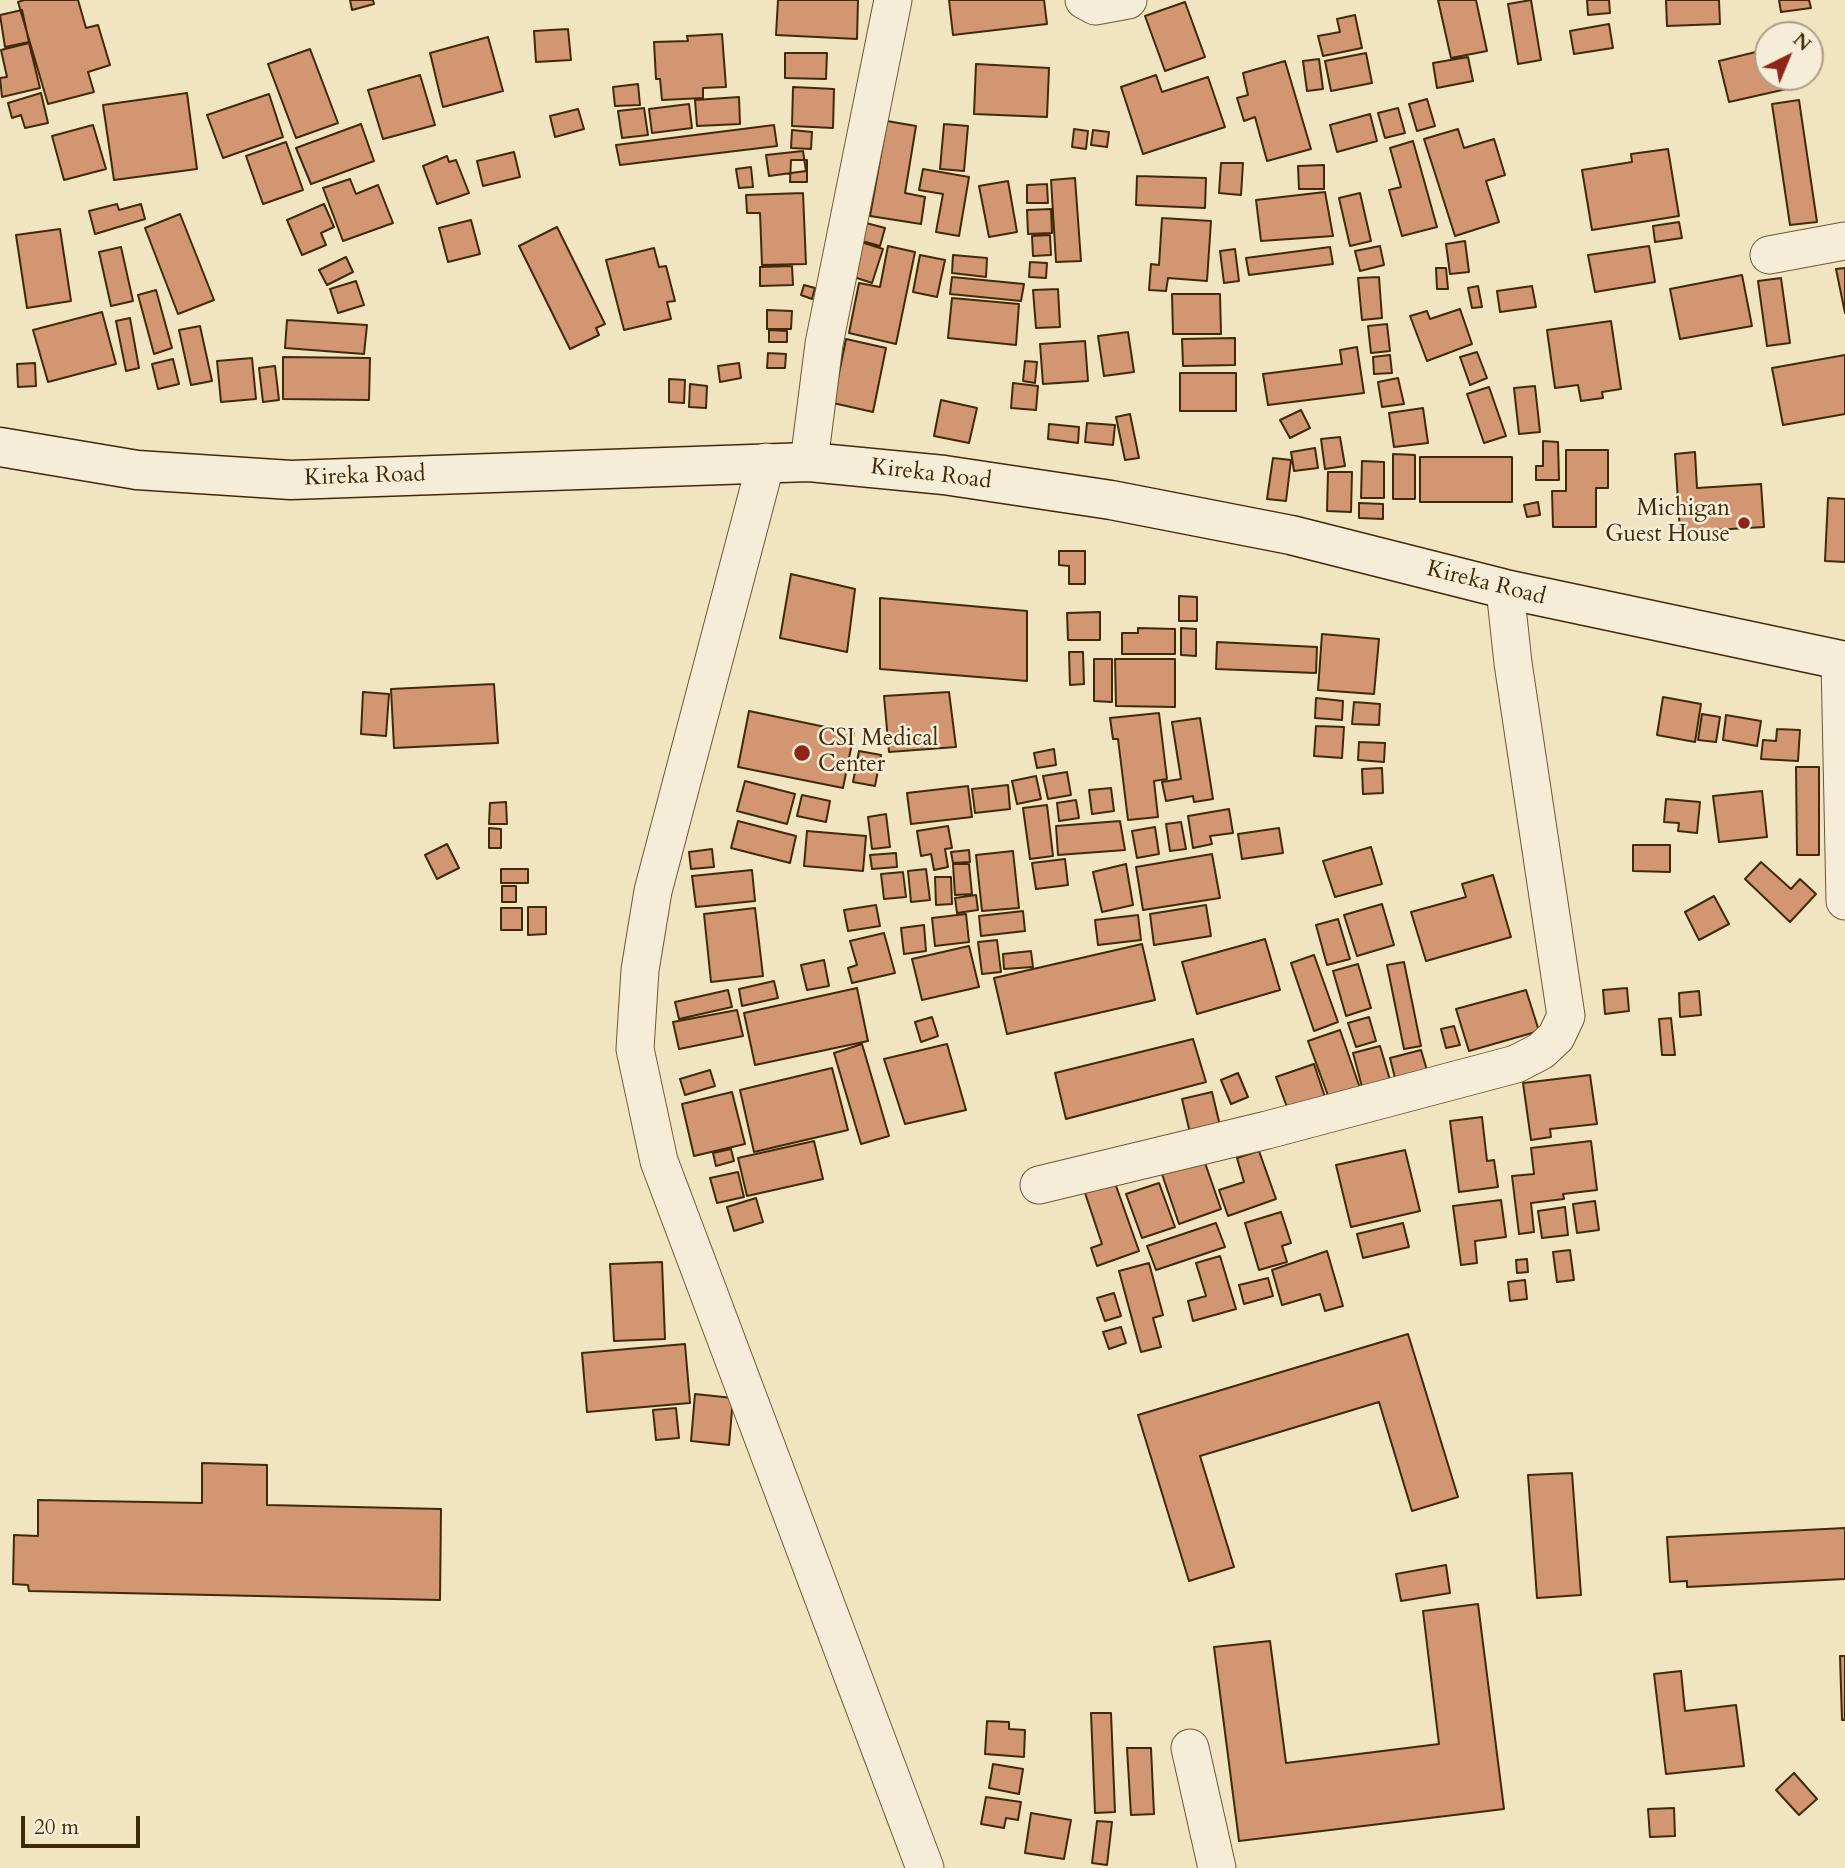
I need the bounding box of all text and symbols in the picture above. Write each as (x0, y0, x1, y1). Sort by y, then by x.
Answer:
north arrow (1754, 21, 1824, 91)
text: N (1787, 27, 1817, 57)
street label: Kireka Road (869, 454, 993, 496)
street label: Kireka Road (304, 461, 426, 493)
place label: Michigan Guest House (1605, 496, 1730, 550)
marker: Michigan Guest House (1736, 515, 1752, 531)
street label: Kireka Road (1424, 556, 1548, 612)
place label: CSI Medical Center (818, 726, 938, 780)
marker: CSI Medical Center (792, 743, 812, 763)
scale bar (24, 1801, 144, 1845)
text: 20 m (34, 1813, 79, 1842)

